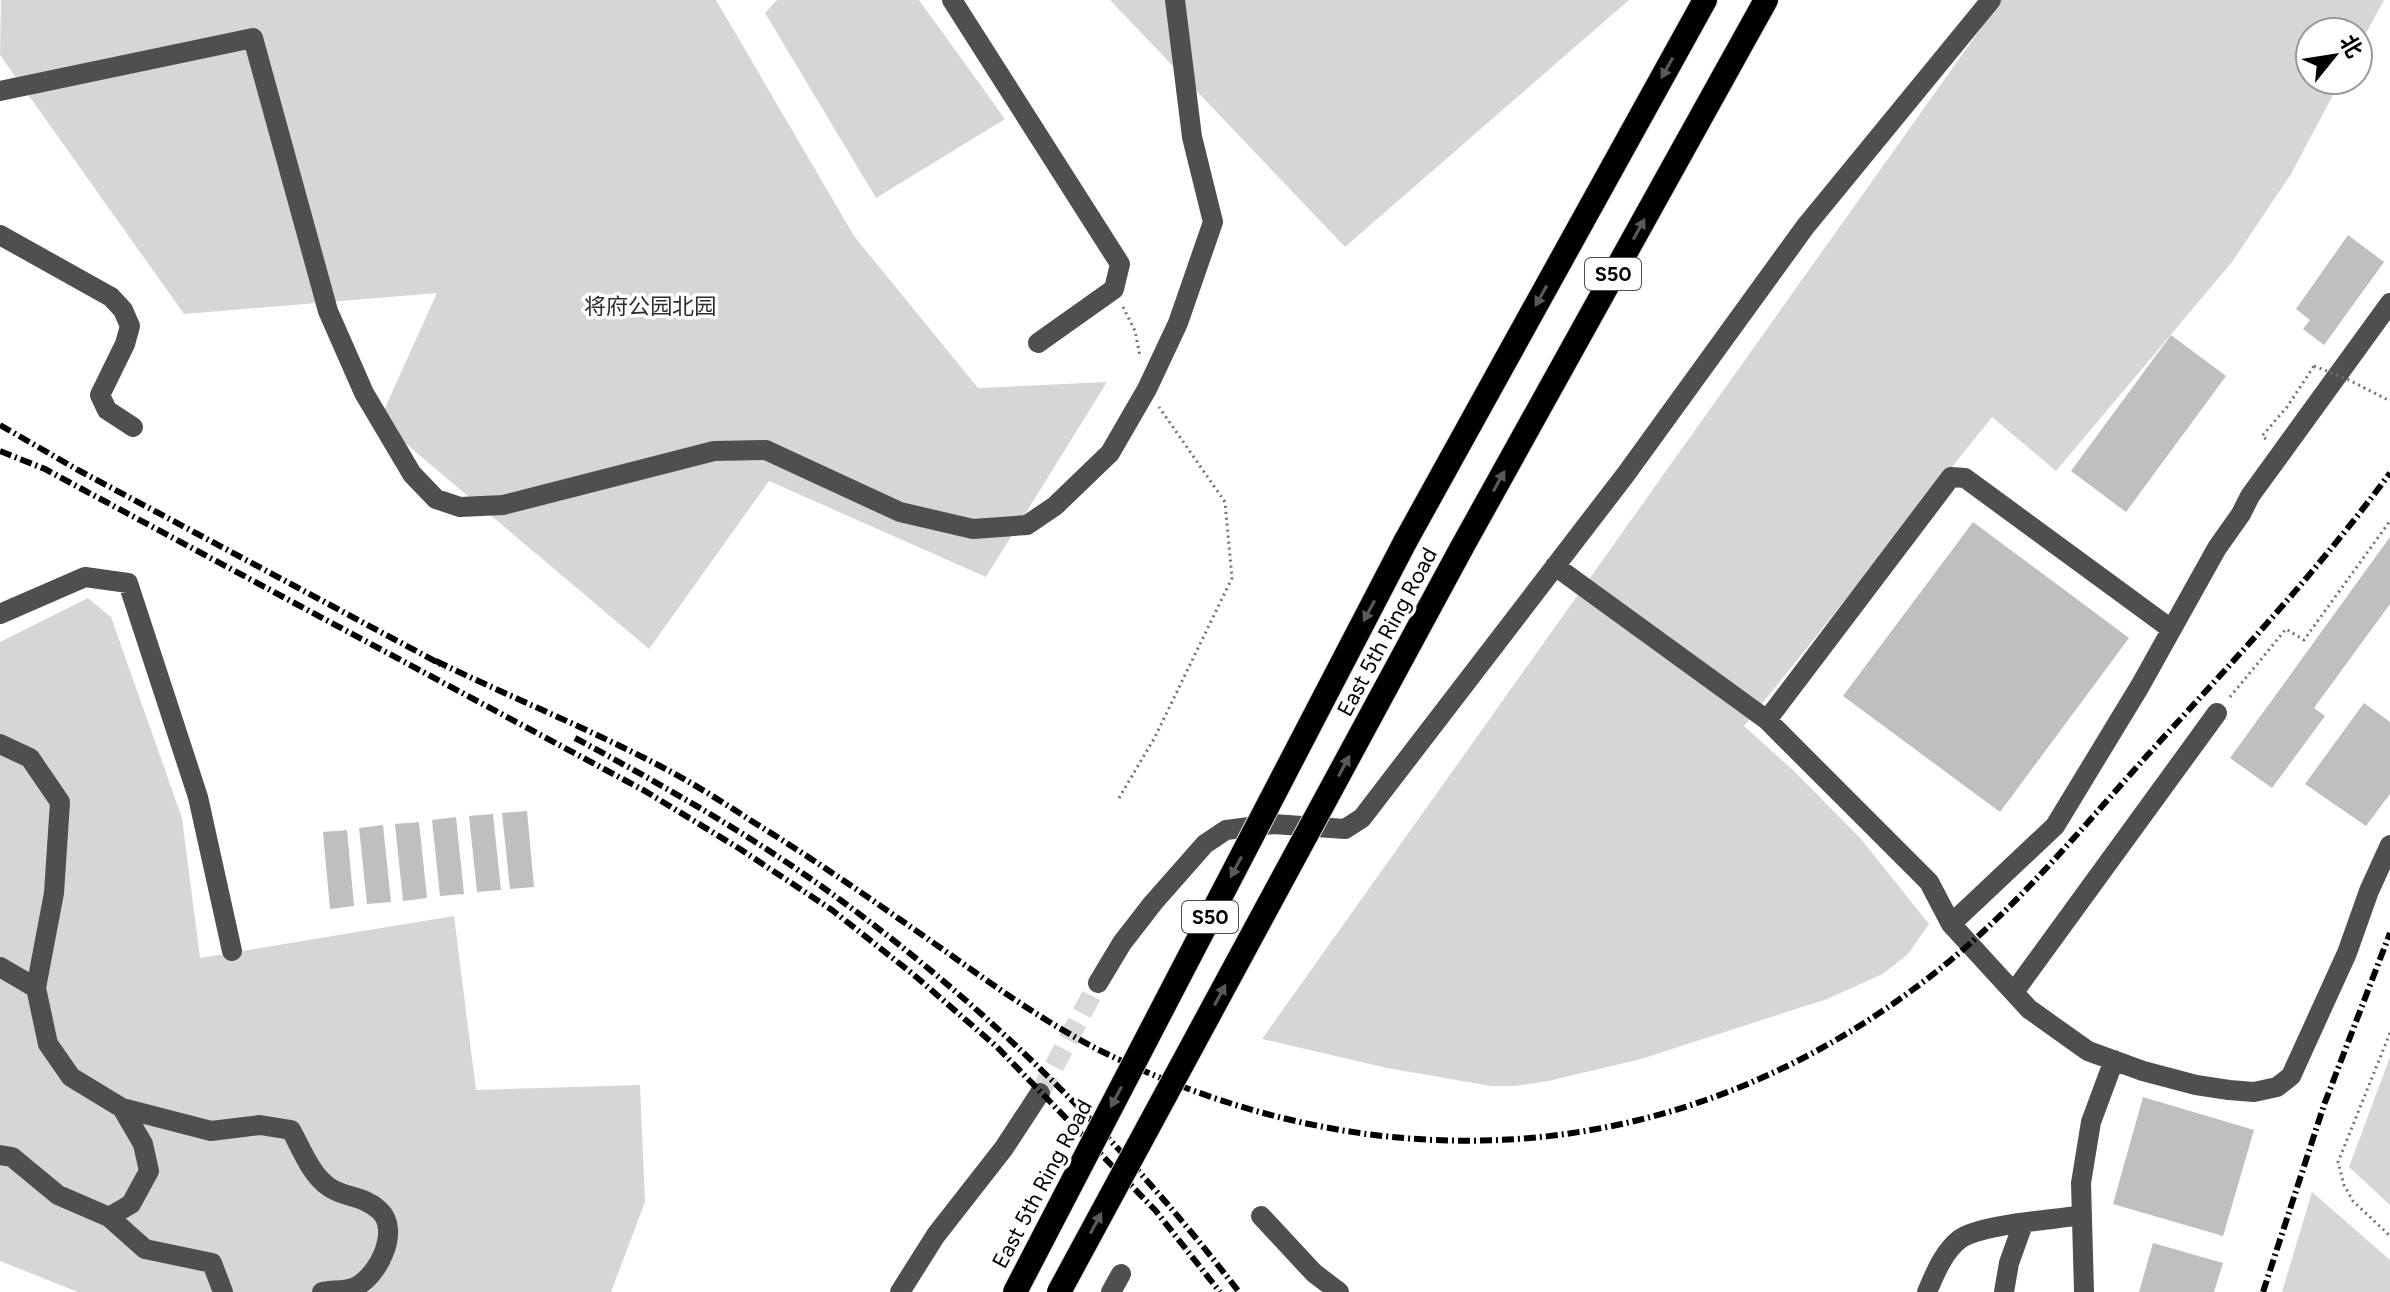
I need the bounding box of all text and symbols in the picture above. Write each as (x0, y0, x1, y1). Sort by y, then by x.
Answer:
north arrow (2294, 16, 2374, 96)
text: 北 (2334, 30, 2368, 63)
one-way arrow (1660, 57, 1674, 80)
one-way arrow (1631, 218, 1645, 240)
road number: S50 (1585, 258, 1641, 290)
one-way arrow (1535, 285, 1549, 307)
park label: 将府公园北园 (584, 293, 716, 320)
one-way arrow (1492, 469, 1506, 492)
street label: East 5th Ring Road (1331, 543, 1443, 721)
one-way arrow (1363, 600, 1376, 623)
one-way arrow (1336, 755, 1350, 777)
one-way arrow (1230, 855, 1243, 878)
road number: S50 (1182, 901, 1238, 933)
one-way arrow (1213, 983, 1227, 1006)
one-way arrow (1110, 1086, 1123, 1109)
street label: East 5th Ring Road (986, 1095, 1098, 1273)
one-way arrow (1090, 1212, 1103, 1235)

